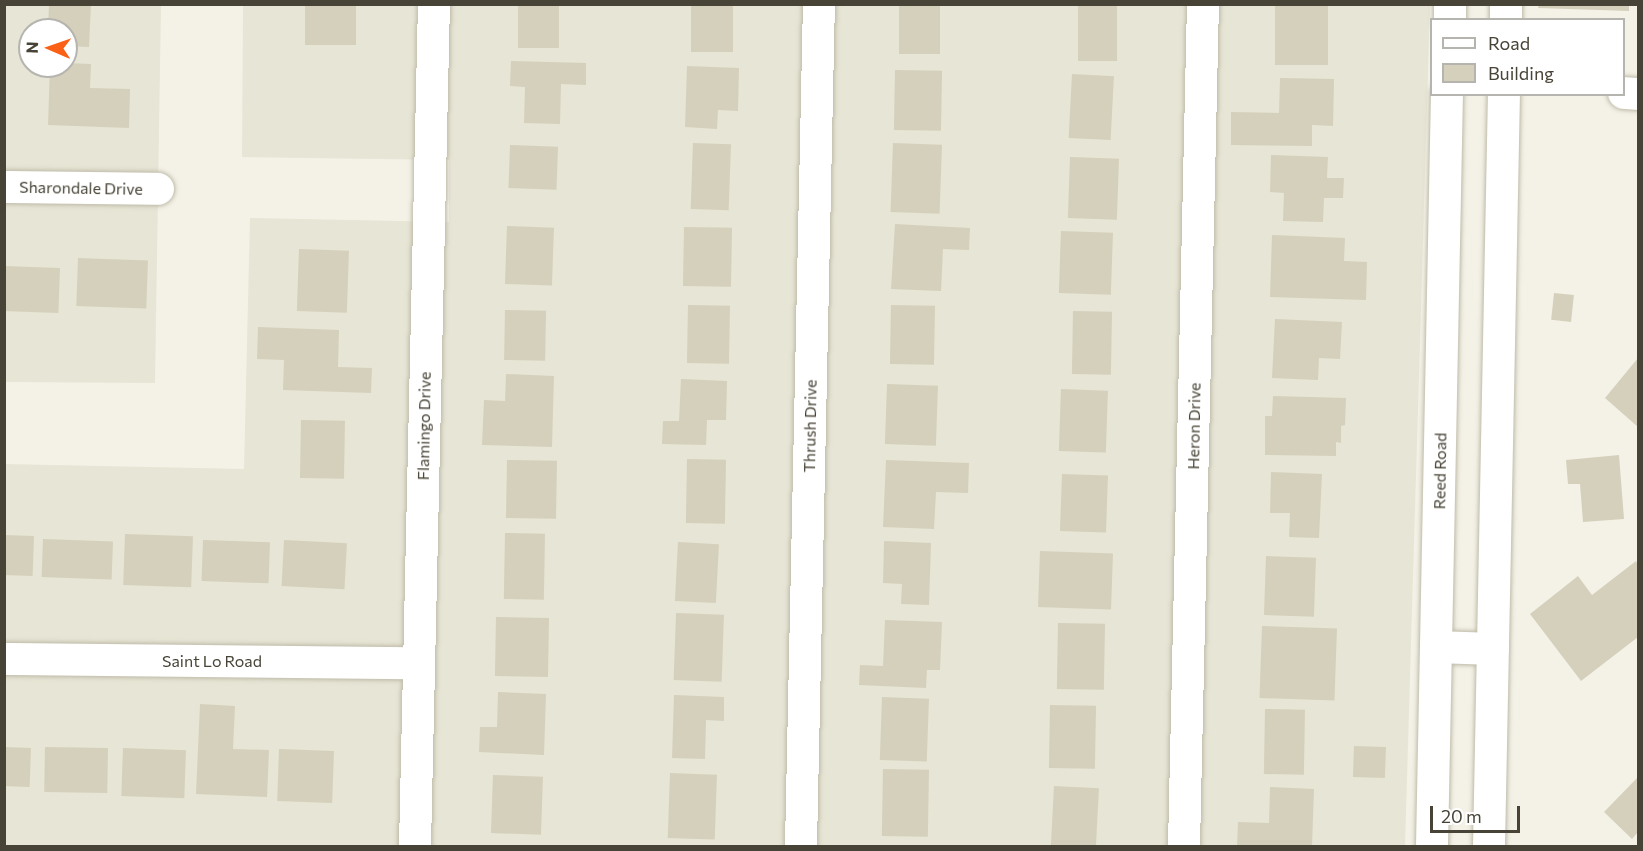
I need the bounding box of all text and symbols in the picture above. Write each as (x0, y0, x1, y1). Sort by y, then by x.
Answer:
north arrow (18, 18, 78, 78)
legend (1430, 18, 1625, 96)
text: Road (1488, 32, 1530, 54)
text: N (22, 41, 41, 54)
text: Building (1488, 62, 1554, 84)
street label: Sharondale Drive (19, 177, 143, 199)
street label: Flamingo Drive (413, 372, 435, 480)
street label: Thrush Drive (800, 379, 820, 473)
street label: Heron Drive (1184, 382, 1204, 470)
street label: Reed Road (1430, 432, 1450, 510)
street label: Saint Lo Road (162, 651, 262, 671)
scale bar (1433, 794, 1523, 832)
text: 20 m (1441, 805, 1482, 827)

